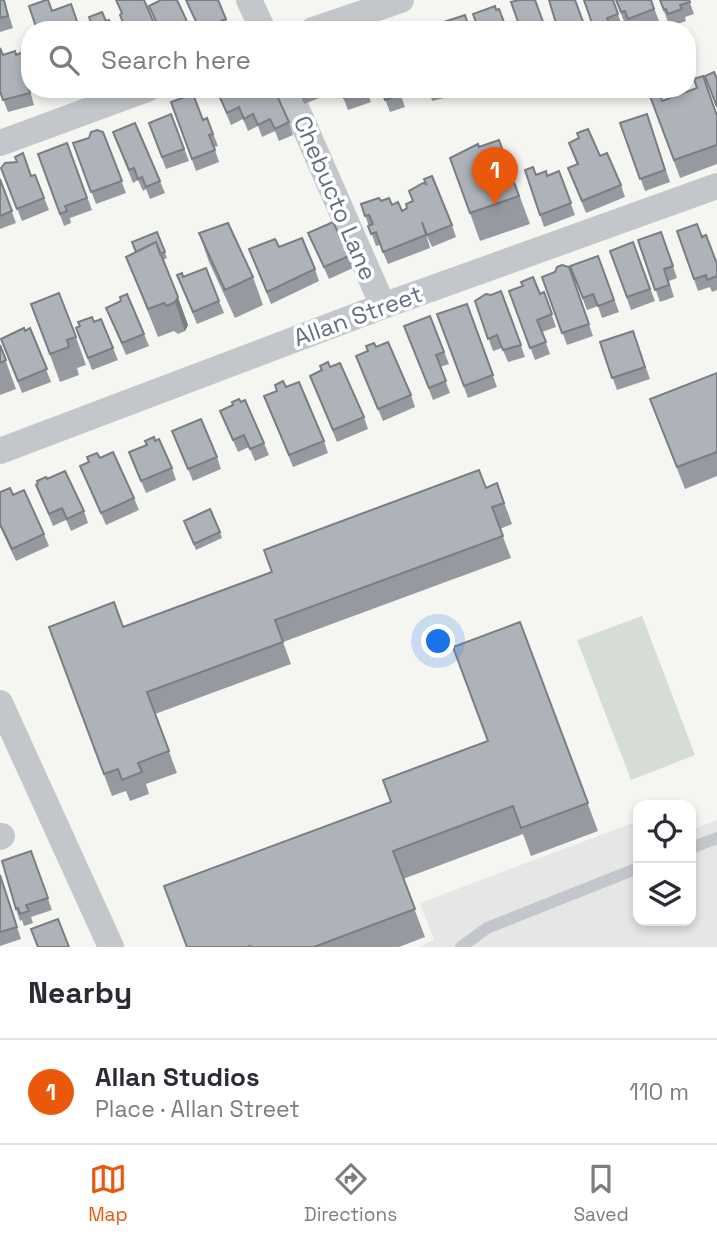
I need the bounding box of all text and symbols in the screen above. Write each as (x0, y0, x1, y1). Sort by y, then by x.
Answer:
search box (21, 21, 696, 98)
icon: search (45, 41, 83, 79)
text: Search here (101, 43, 251, 77)
street label: Chebucto Lane (287, 111, 384, 285)
pin: 1 (472, 147, 518, 205)
street label: Allan Street (289, 278, 427, 353)
your location (421, 624, 455, 658)
map controls (633, 800, 696, 926)
button: locate (633, 800, 696, 863)
button: layers (633, 863, 696, 926)
text: Nearby (28, 973, 132, 1012)
text: Allan Studios (95, 1060, 260, 1094)
text: 1 (46, 1077, 56, 1107)
text: 110 m (629, 1077, 689, 1107)
text: Place · Allan Street (95, 1094, 300, 1124)
tab: Map (88, 1160, 128, 1227)
tab: Directions (304, 1160, 397, 1227)
tab: Saved (573, 1160, 629, 1227)

